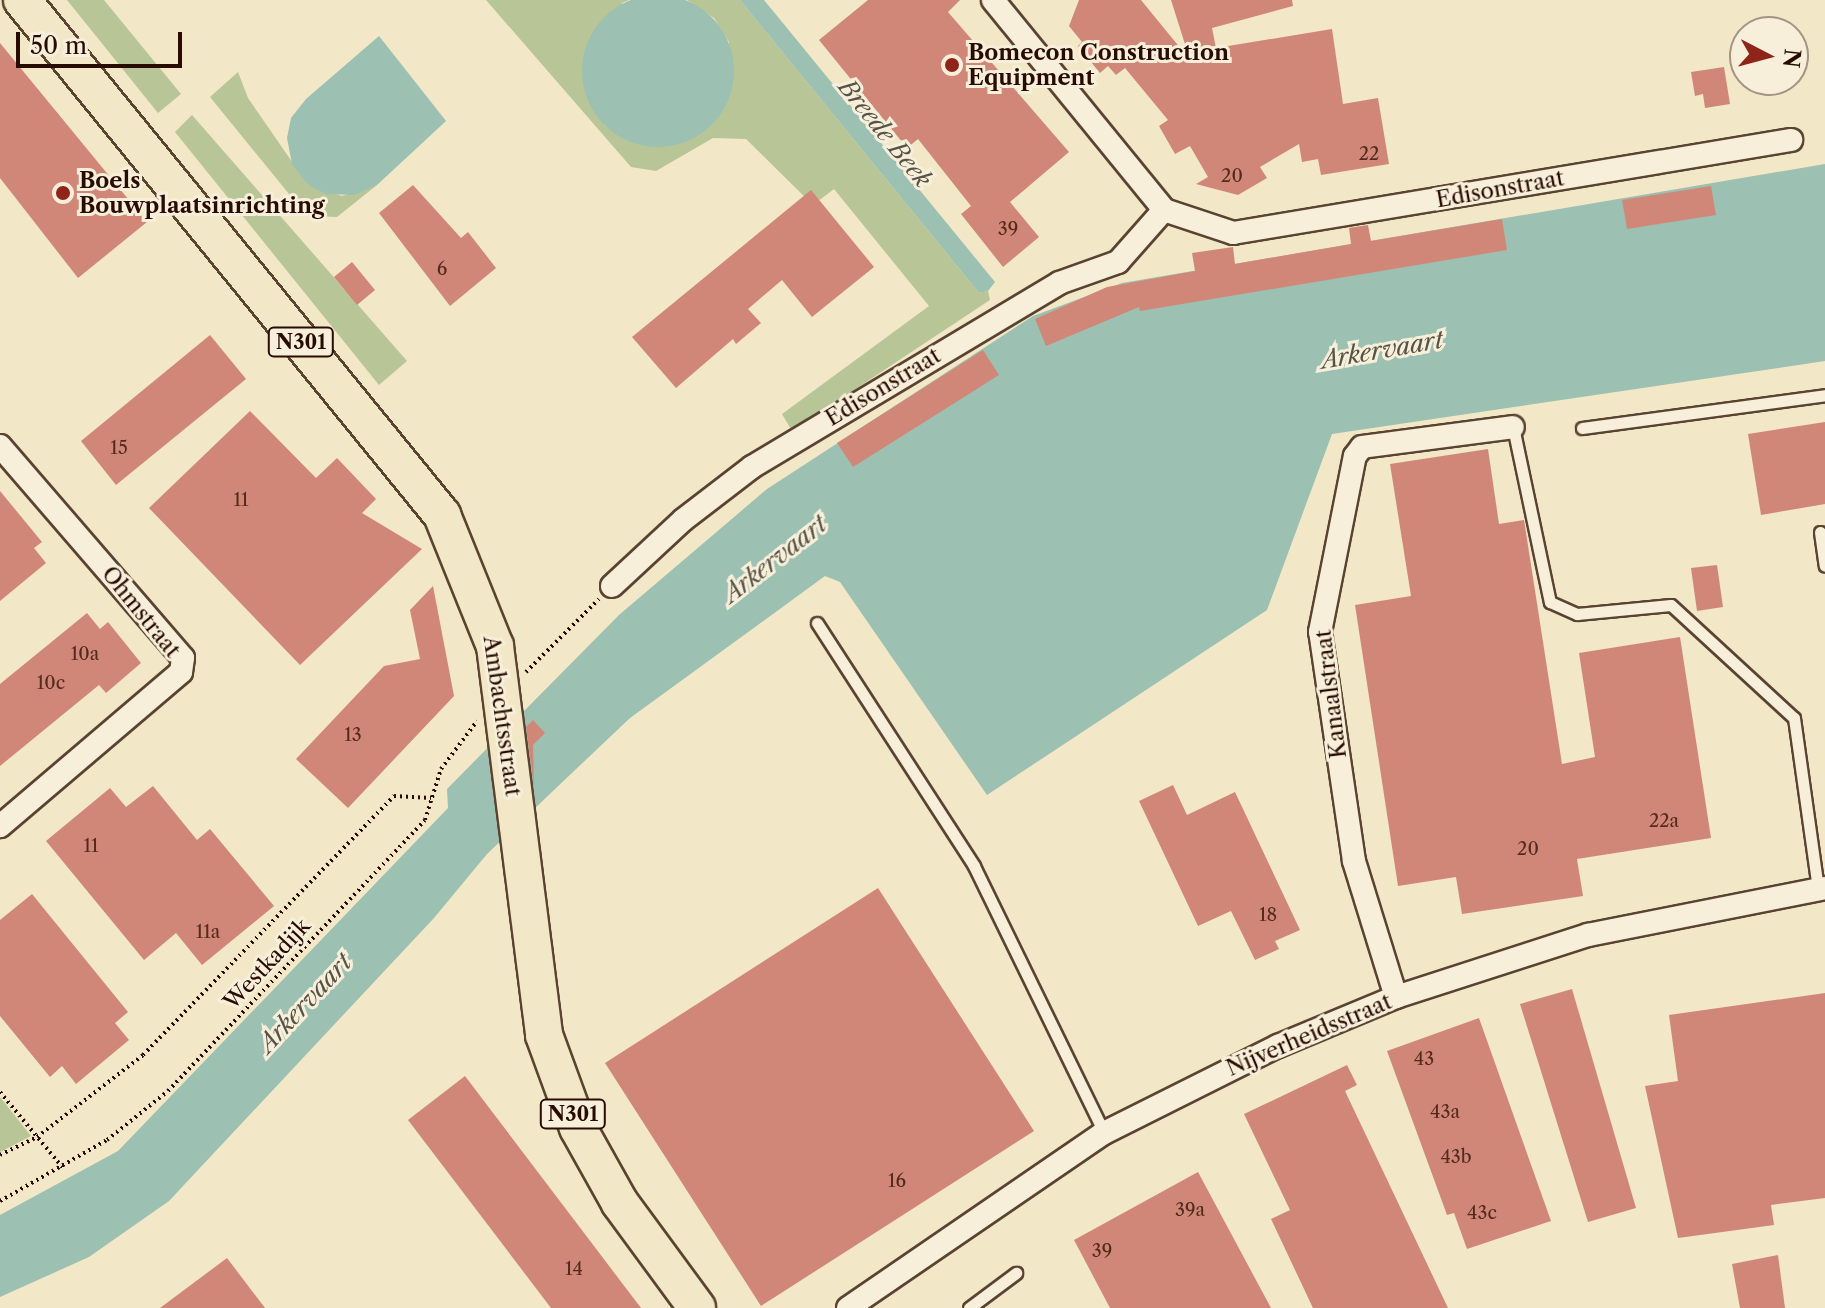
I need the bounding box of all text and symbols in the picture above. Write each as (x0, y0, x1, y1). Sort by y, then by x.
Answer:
scale bar (20, 16, 186, 66)
north arrow (1729, 16, 1809, 96)
text: 50 m (30, 31, 87, 60)
place label: Bomecon Construction Equipment (968, 39, 1229, 90)
text: N (1777, 47, 1806, 69)
marker: Bomecon Construction Equipment (943, 56, 961, 74)
water label: Breede Beek (833, 73, 937, 193)
house number: 22 (1359, 143, 1379, 165)
house number: 20 (1221, 165, 1243, 187)
street label: Edisonstraat (1434, 165, 1566, 213)
place label: Boels Bouwplaatsinrichting (79, 167, 325, 218)
marker: Boels Bouwplaatsinrichting (54, 184, 72, 202)
house number: 39 (998, 218, 1018, 240)
house number: 6 (437, 258, 447, 280)
water label: Arkervaart (1318, 325, 1446, 375)
road number: N301 (267, 326, 335, 358)
street label: Edisonstraat (821, 342, 945, 432)
house number: 15 (110, 437, 128, 459)
house number: 11 (233, 489, 249, 511)
water label: Arkervaart (717, 510, 833, 608)
street label: Ohmstraat (96, 561, 186, 663)
street label: Kanaalstraat (1310, 628, 1352, 760)
street label: Ambachtsstraat (478, 634, 526, 798)
house number: 10a (71, 643, 99, 665)
house number: 10c (37, 672, 65, 694)
house number: 13 (344, 724, 362, 746)
house number: 22a (1649, 810, 1679, 832)
house number: 11 (83, 835, 99, 857)
house number: 20 (1517, 838, 1539, 860)
house number: 18 (1259, 904, 1277, 926)
street label: Westkadijk (218, 913, 316, 1015)
house number: 11a (196, 921, 220, 943)
water label: Arkervaart (252, 948, 358, 1058)
street label: Nijverheidsstraat (1222, 988, 1396, 1082)
house number: 43 (1414, 1048, 1434, 1070)
road number: N301 (539, 1098, 607, 1130)
house number: 43a (1430, 1101, 1460, 1123)
house number: 43b (1440, 1146, 1472, 1168)
house number: 16 (888, 1170, 906, 1192)
house number: 39a (1175, 1199, 1205, 1221)
house number: 43c (1467, 1202, 1497, 1224)
house number: 39 (1092, 1240, 1112, 1262)
house number: 14 (565, 1258, 583, 1280)

